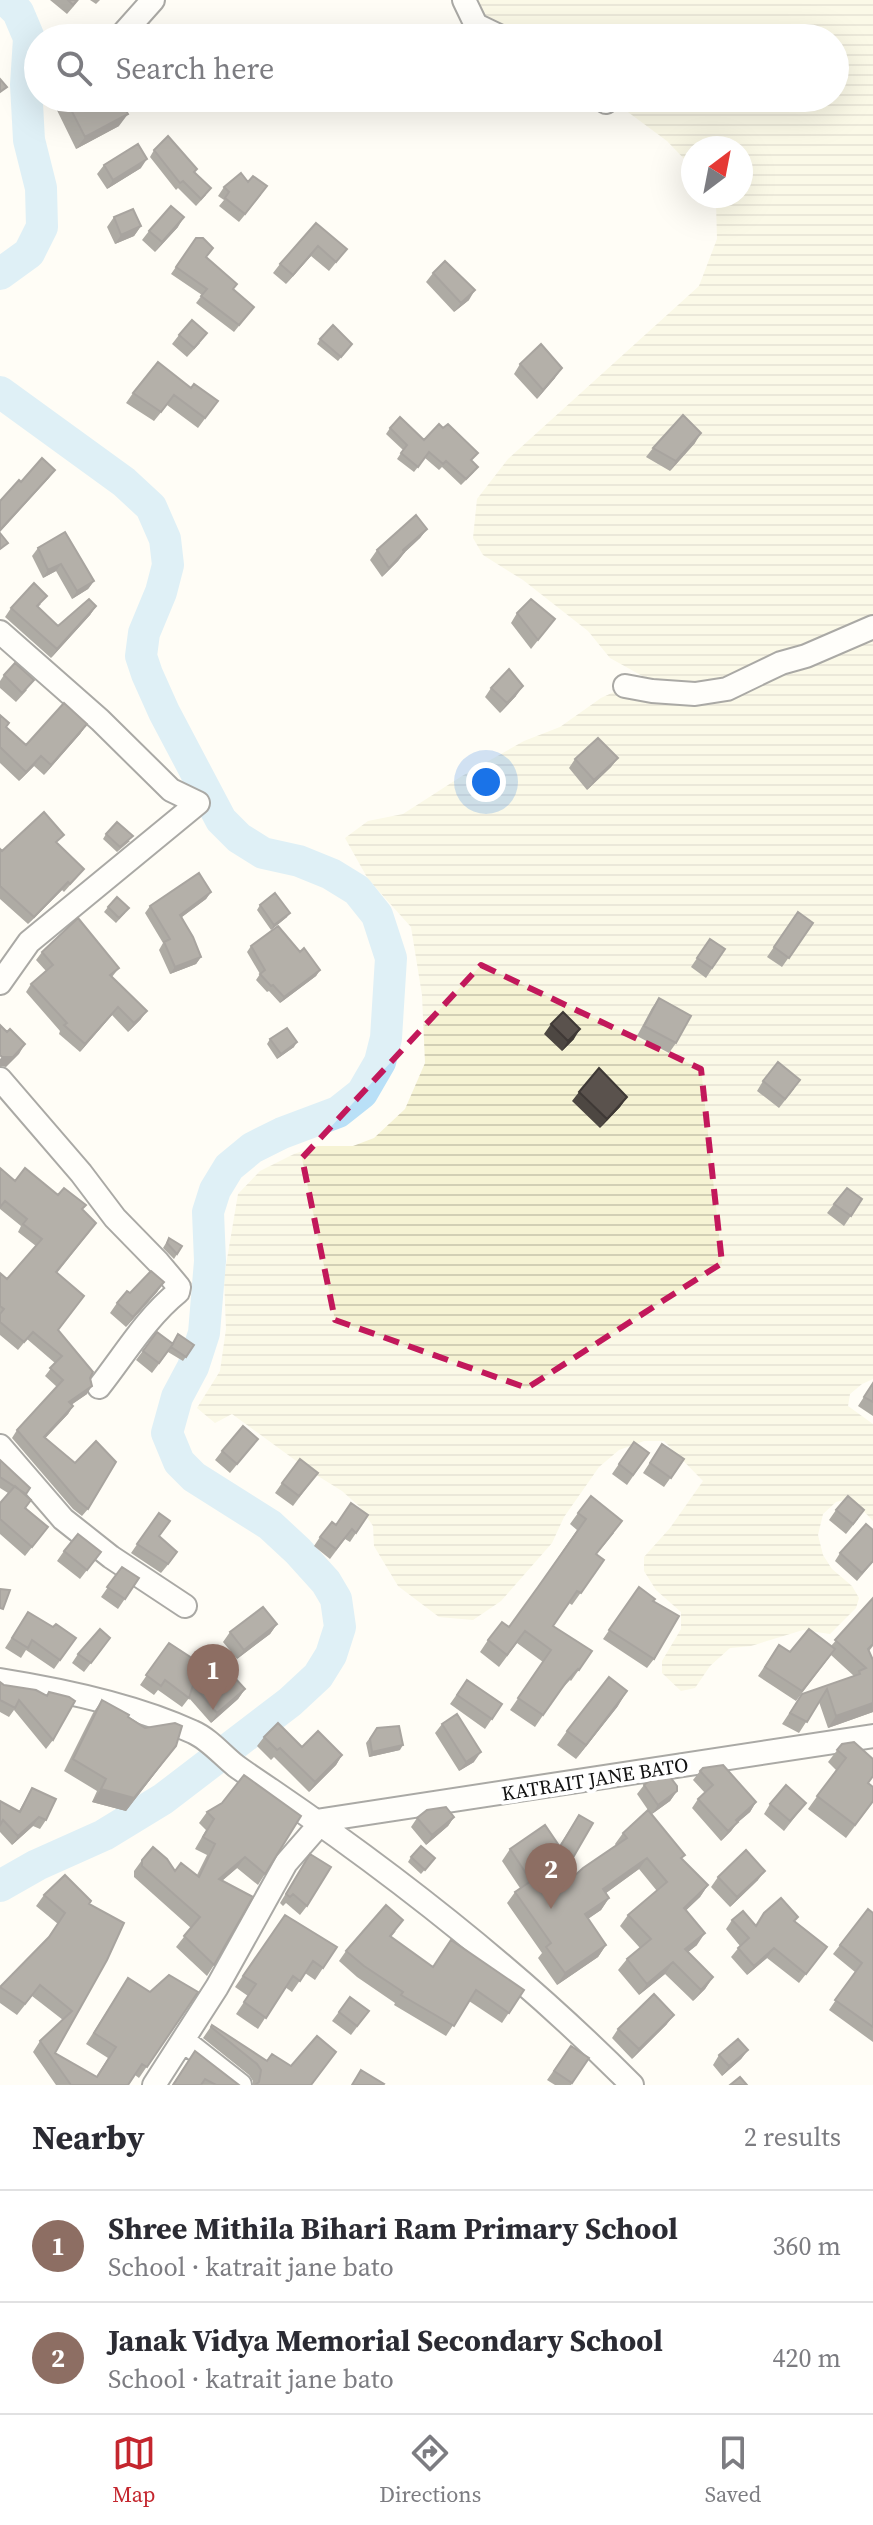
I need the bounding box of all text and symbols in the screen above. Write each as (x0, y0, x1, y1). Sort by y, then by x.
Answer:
search box (24, 24, 849, 112)
icon: search (52, 46, 96, 90)
text: Search here (116, 48, 274, 89)
north arrow (681, 136, 753, 208)
your location (466, 762, 506, 802)
pin: 1 (187, 1644, 239, 1710)
street label: KATRAIT JANE BATO (500, 1750, 690, 1808)
pin: 2 (525, 1843, 577, 1909)
text: Nearby (32, 2114, 145, 2160)
text: 2 results (744, 2119, 841, 2155)
text: Shree Mithila Bihari Ram Primary School (108, 2208, 678, 2249)
text: 1 (51, 2228, 65, 2264)
text: 360 m (773, 2228, 841, 2264)
text: School · katrait jane bato (108, 2249, 394, 2285)
text: Janak Vidya Memorial Secondary School (108, 2320, 663, 2361)
text: 2 (51, 2340, 65, 2376)
text: 420 m (773, 2340, 841, 2376)
text: School · katrait jane bato (108, 2361, 394, 2397)
tab: Map (112, 2431, 156, 2509)
tab: Directions (379, 2431, 481, 2509)
tab: Saved (705, 2431, 761, 2509)

